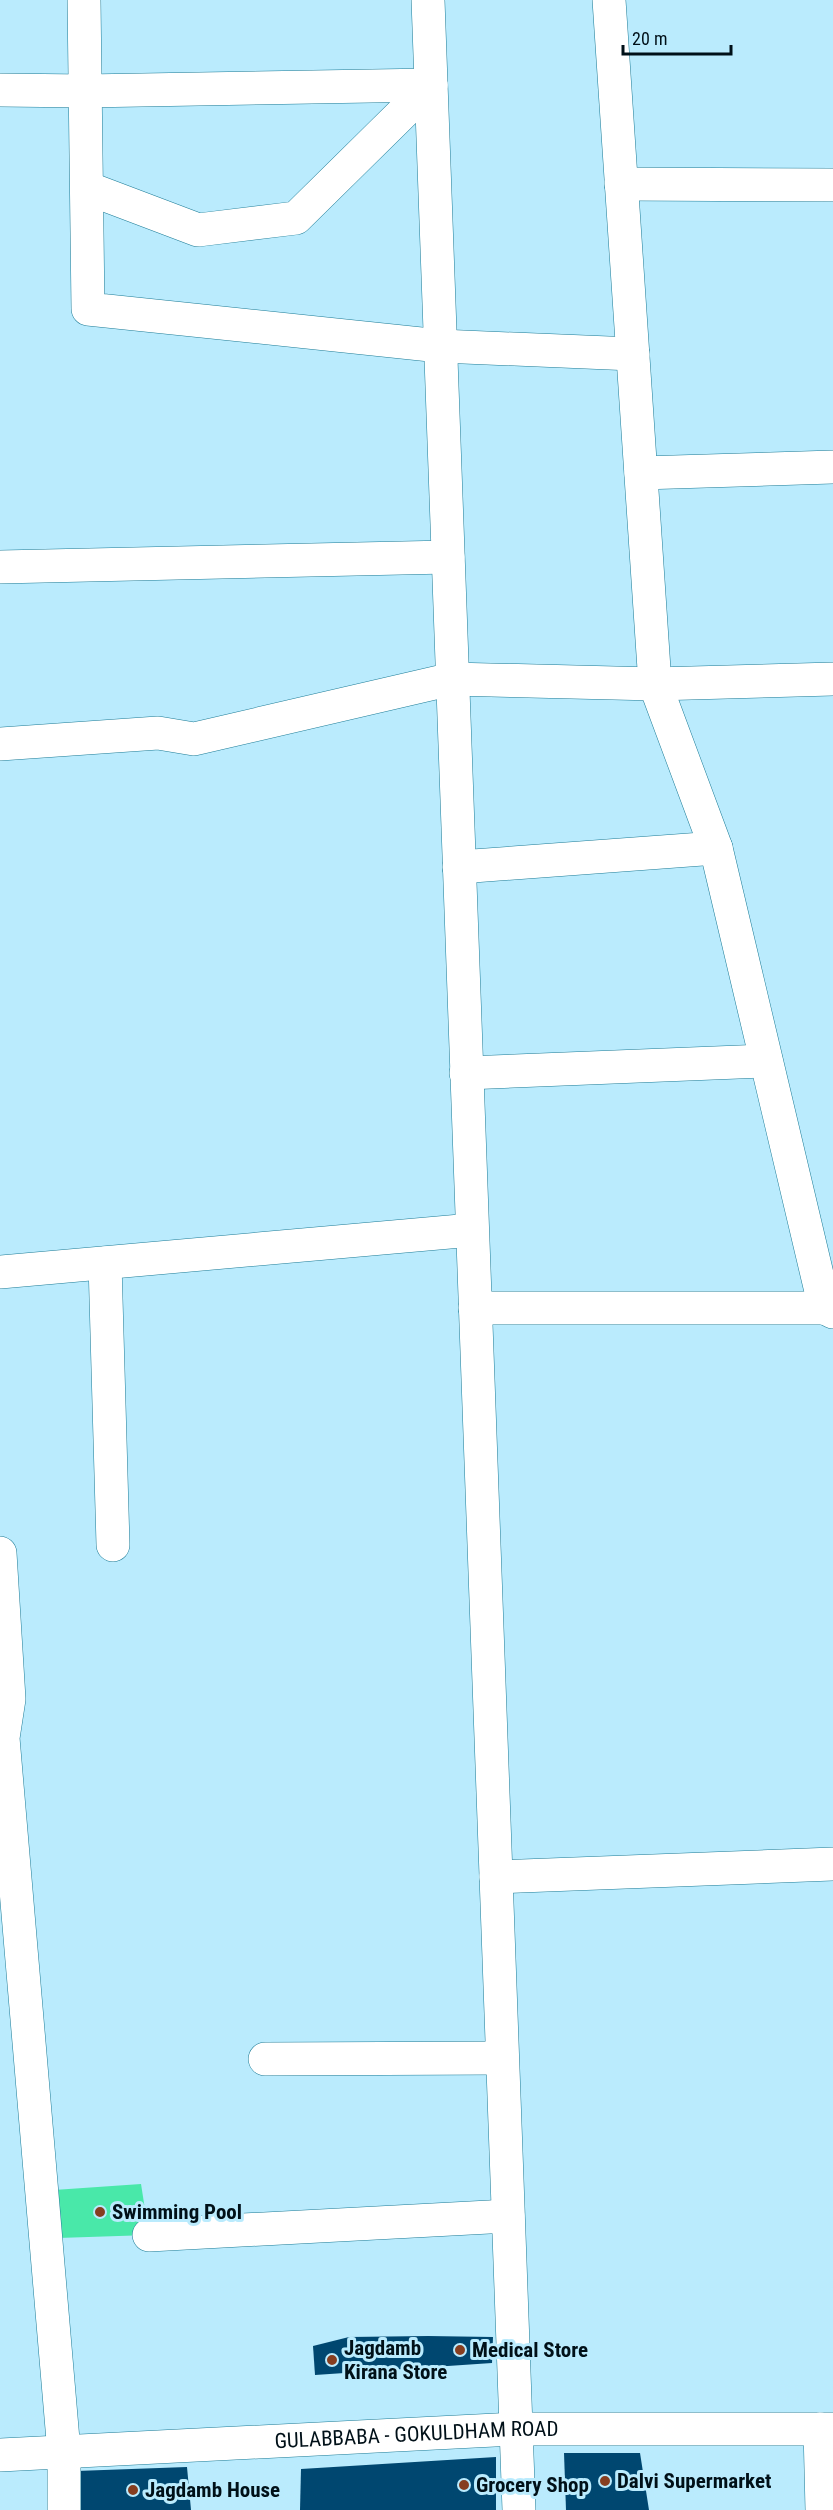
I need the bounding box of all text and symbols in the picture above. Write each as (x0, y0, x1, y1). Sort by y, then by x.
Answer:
scale bar (623, 18, 731, 56)
text: 20 m (632, 28, 667, 49)
place label: Swimming Pool (112, 2200, 242, 2224)
marker: Swimming Pool (93, 2205, 107, 2219)
place label: Jagdamb Kirana Store (344, 2336, 447, 2384)
place label: Medical Store (472, 2338, 588, 2362)
marker: Medical Store (453, 2343, 467, 2357)
marker: Jagdamb Kirana Store (325, 2353, 339, 2367)
street label: GULABBABA - GOKULDHAM ROAD (274, 2417, 558, 2453)
place label: Dalvi Supermarket (617, 2469, 771, 2493)
place label: Grocery Shop (476, 2473, 589, 2497)
marker: Dalvi Supermarket (598, 2474, 612, 2488)
place label: Jagdamb House (145, 2478, 280, 2502)
marker: Grocery Shop (457, 2478, 471, 2492)
marker: Jagdamb House (126, 2483, 140, 2497)

